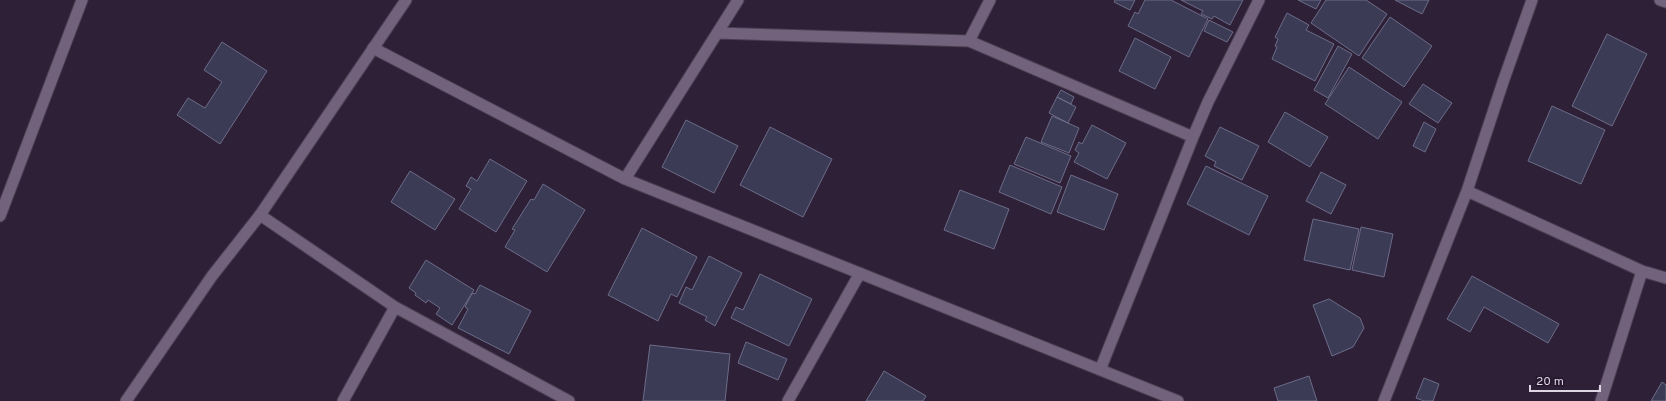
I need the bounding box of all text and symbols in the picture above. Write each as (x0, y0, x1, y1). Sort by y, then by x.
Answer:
scale bar (1530, 367, 1600, 393)
text: 20 m (1536, 374, 1564, 390)

